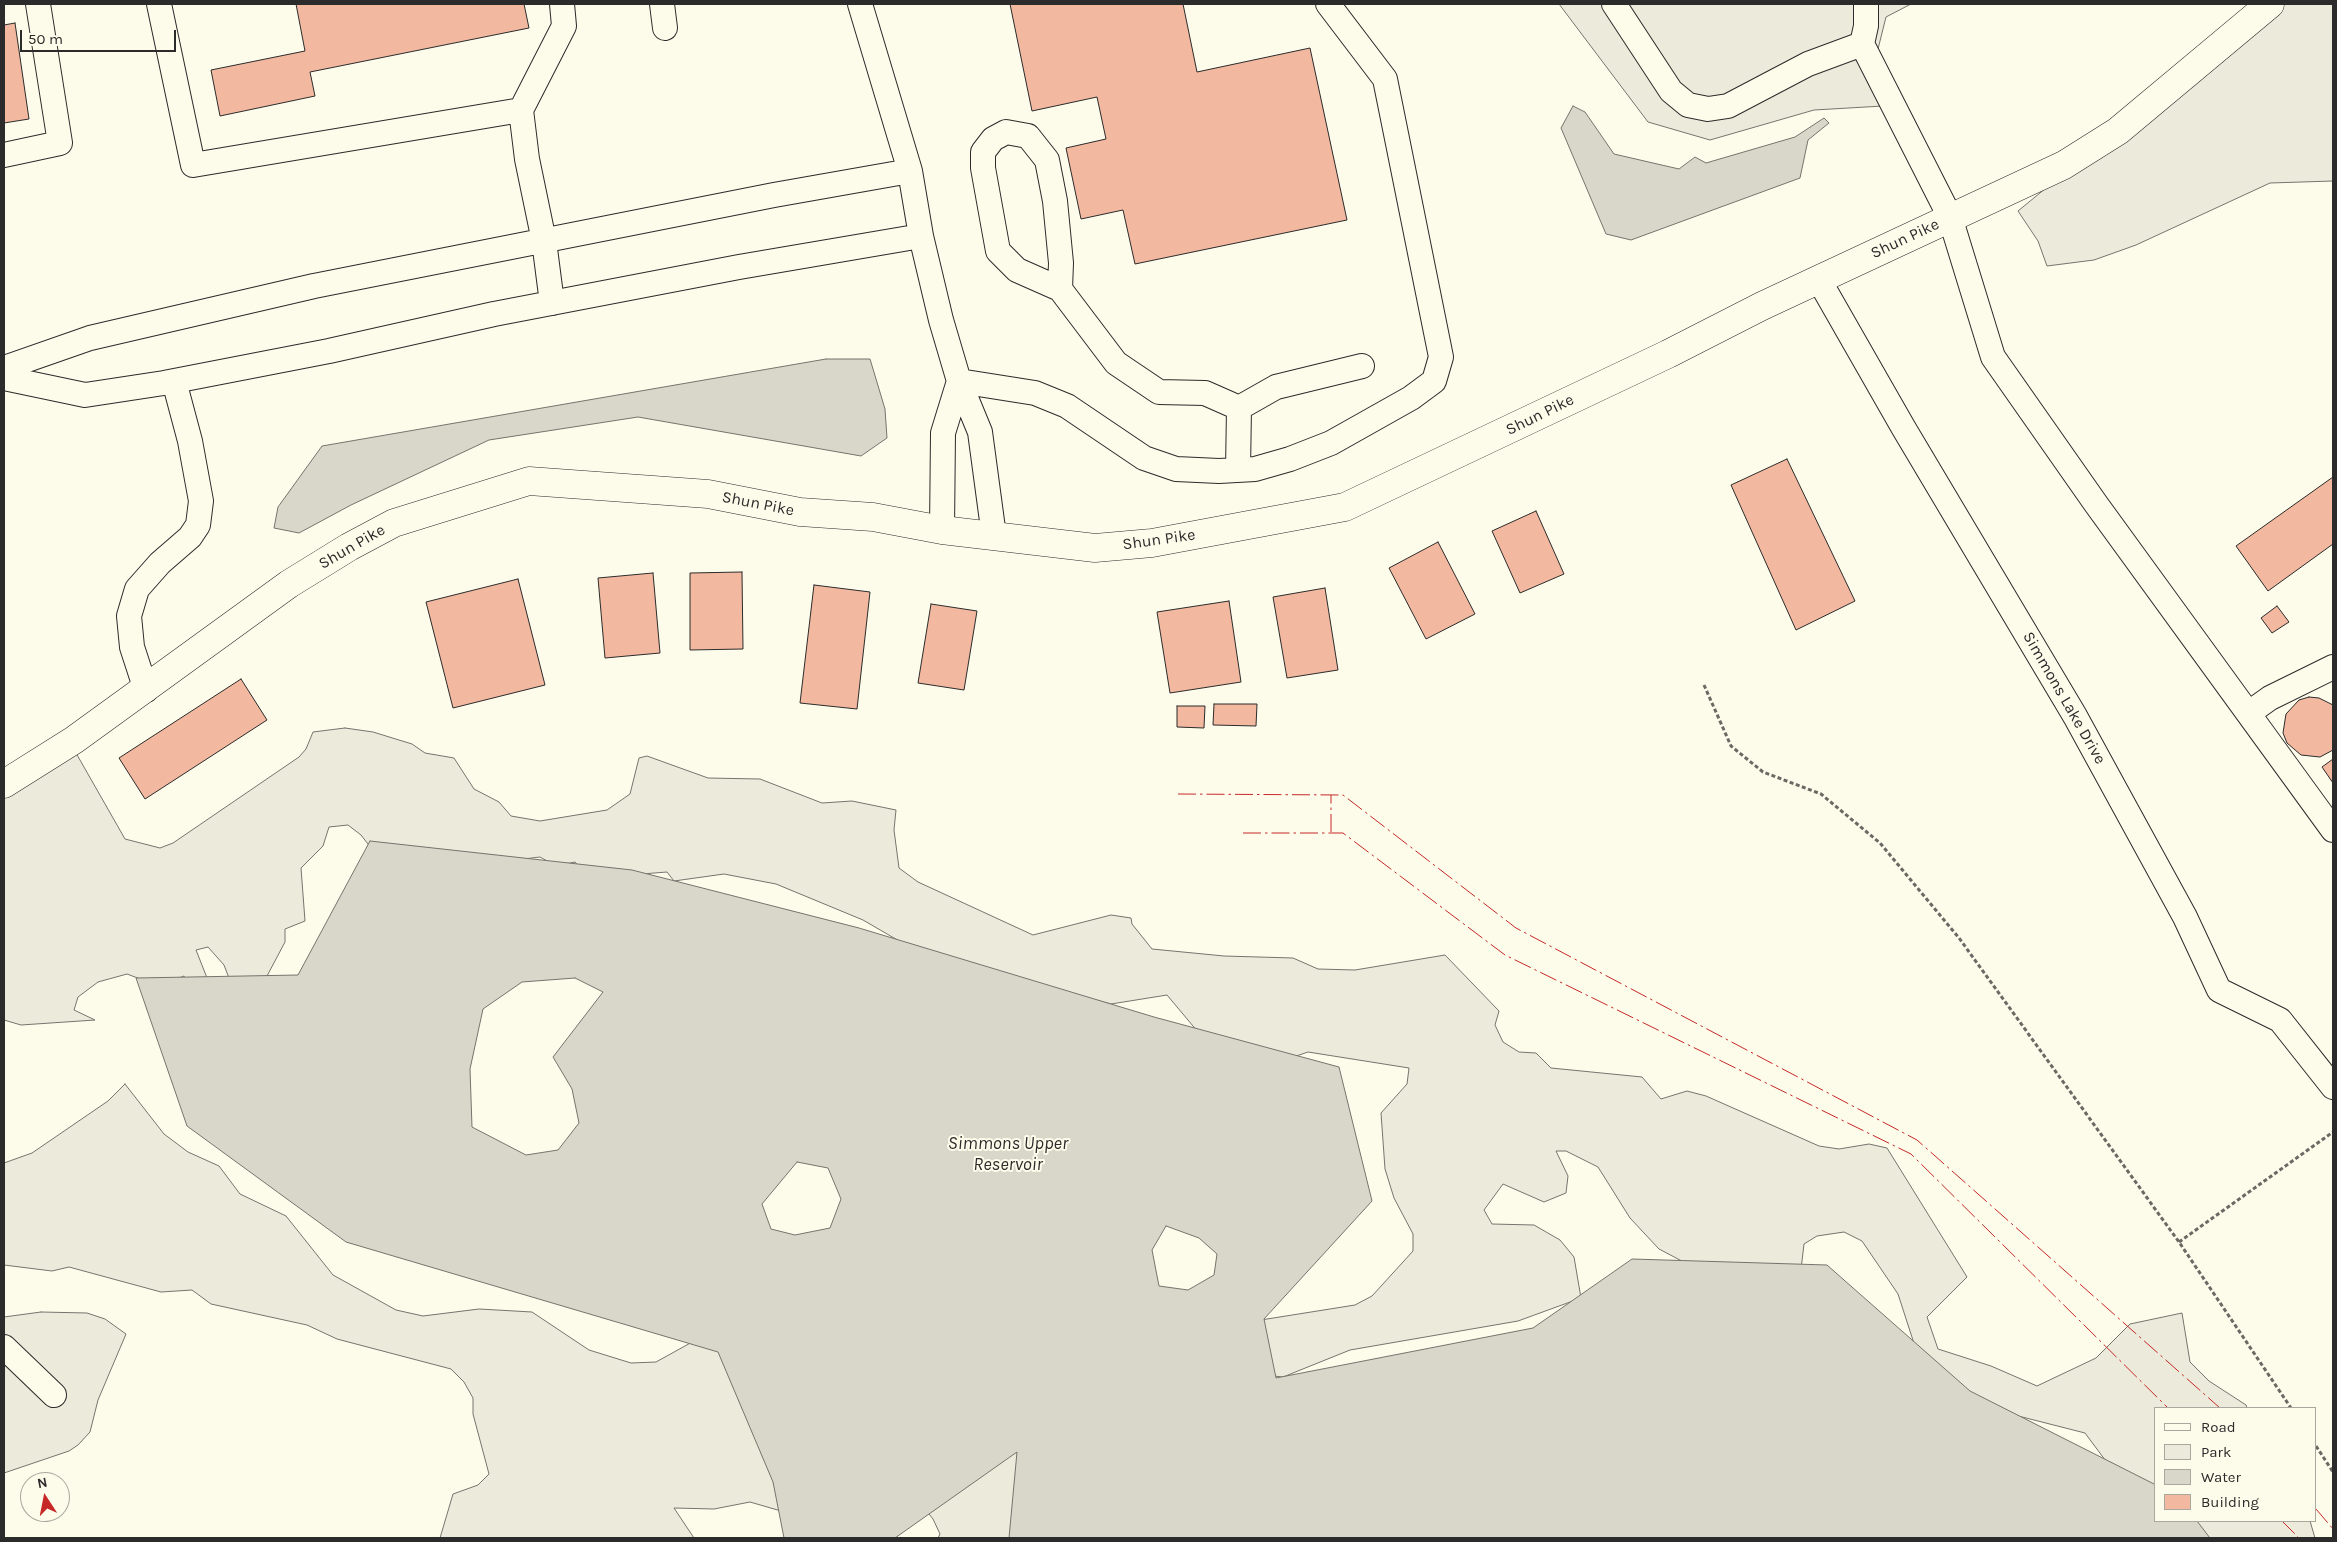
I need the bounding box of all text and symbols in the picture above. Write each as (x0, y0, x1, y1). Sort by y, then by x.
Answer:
scale bar (22, 20, 179, 52)
text: 50 m (28, 30, 63, 48)
street label: Shun Pike (1868, 215, 1942, 263)
street label: Shun Pike (1503, 390, 1577, 440)
street label: Shun Pike (720, 488, 796, 520)
street label: Shun Pike (315, 520, 389, 574)
street label: Shun Pike (1121, 525, 1197, 555)
street label: Simmons Lake Drive (2018, 628, 2110, 768)
water label: Simmons Upper Reservoir (948, 1133, 1068, 1176)
legend (2154, 1407, 2317, 1522)
text: Road (2201, 1418, 2236, 1436)
text: Park (2201, 1443, 2231, 1461)
text: Water (2201, 1468, 2241, 1486)
north arrow (20, 1472, 70, 1522)
text: N (36, 1473, 49, 1492)
text: Building (2201, 1493, 2259, 1511)

